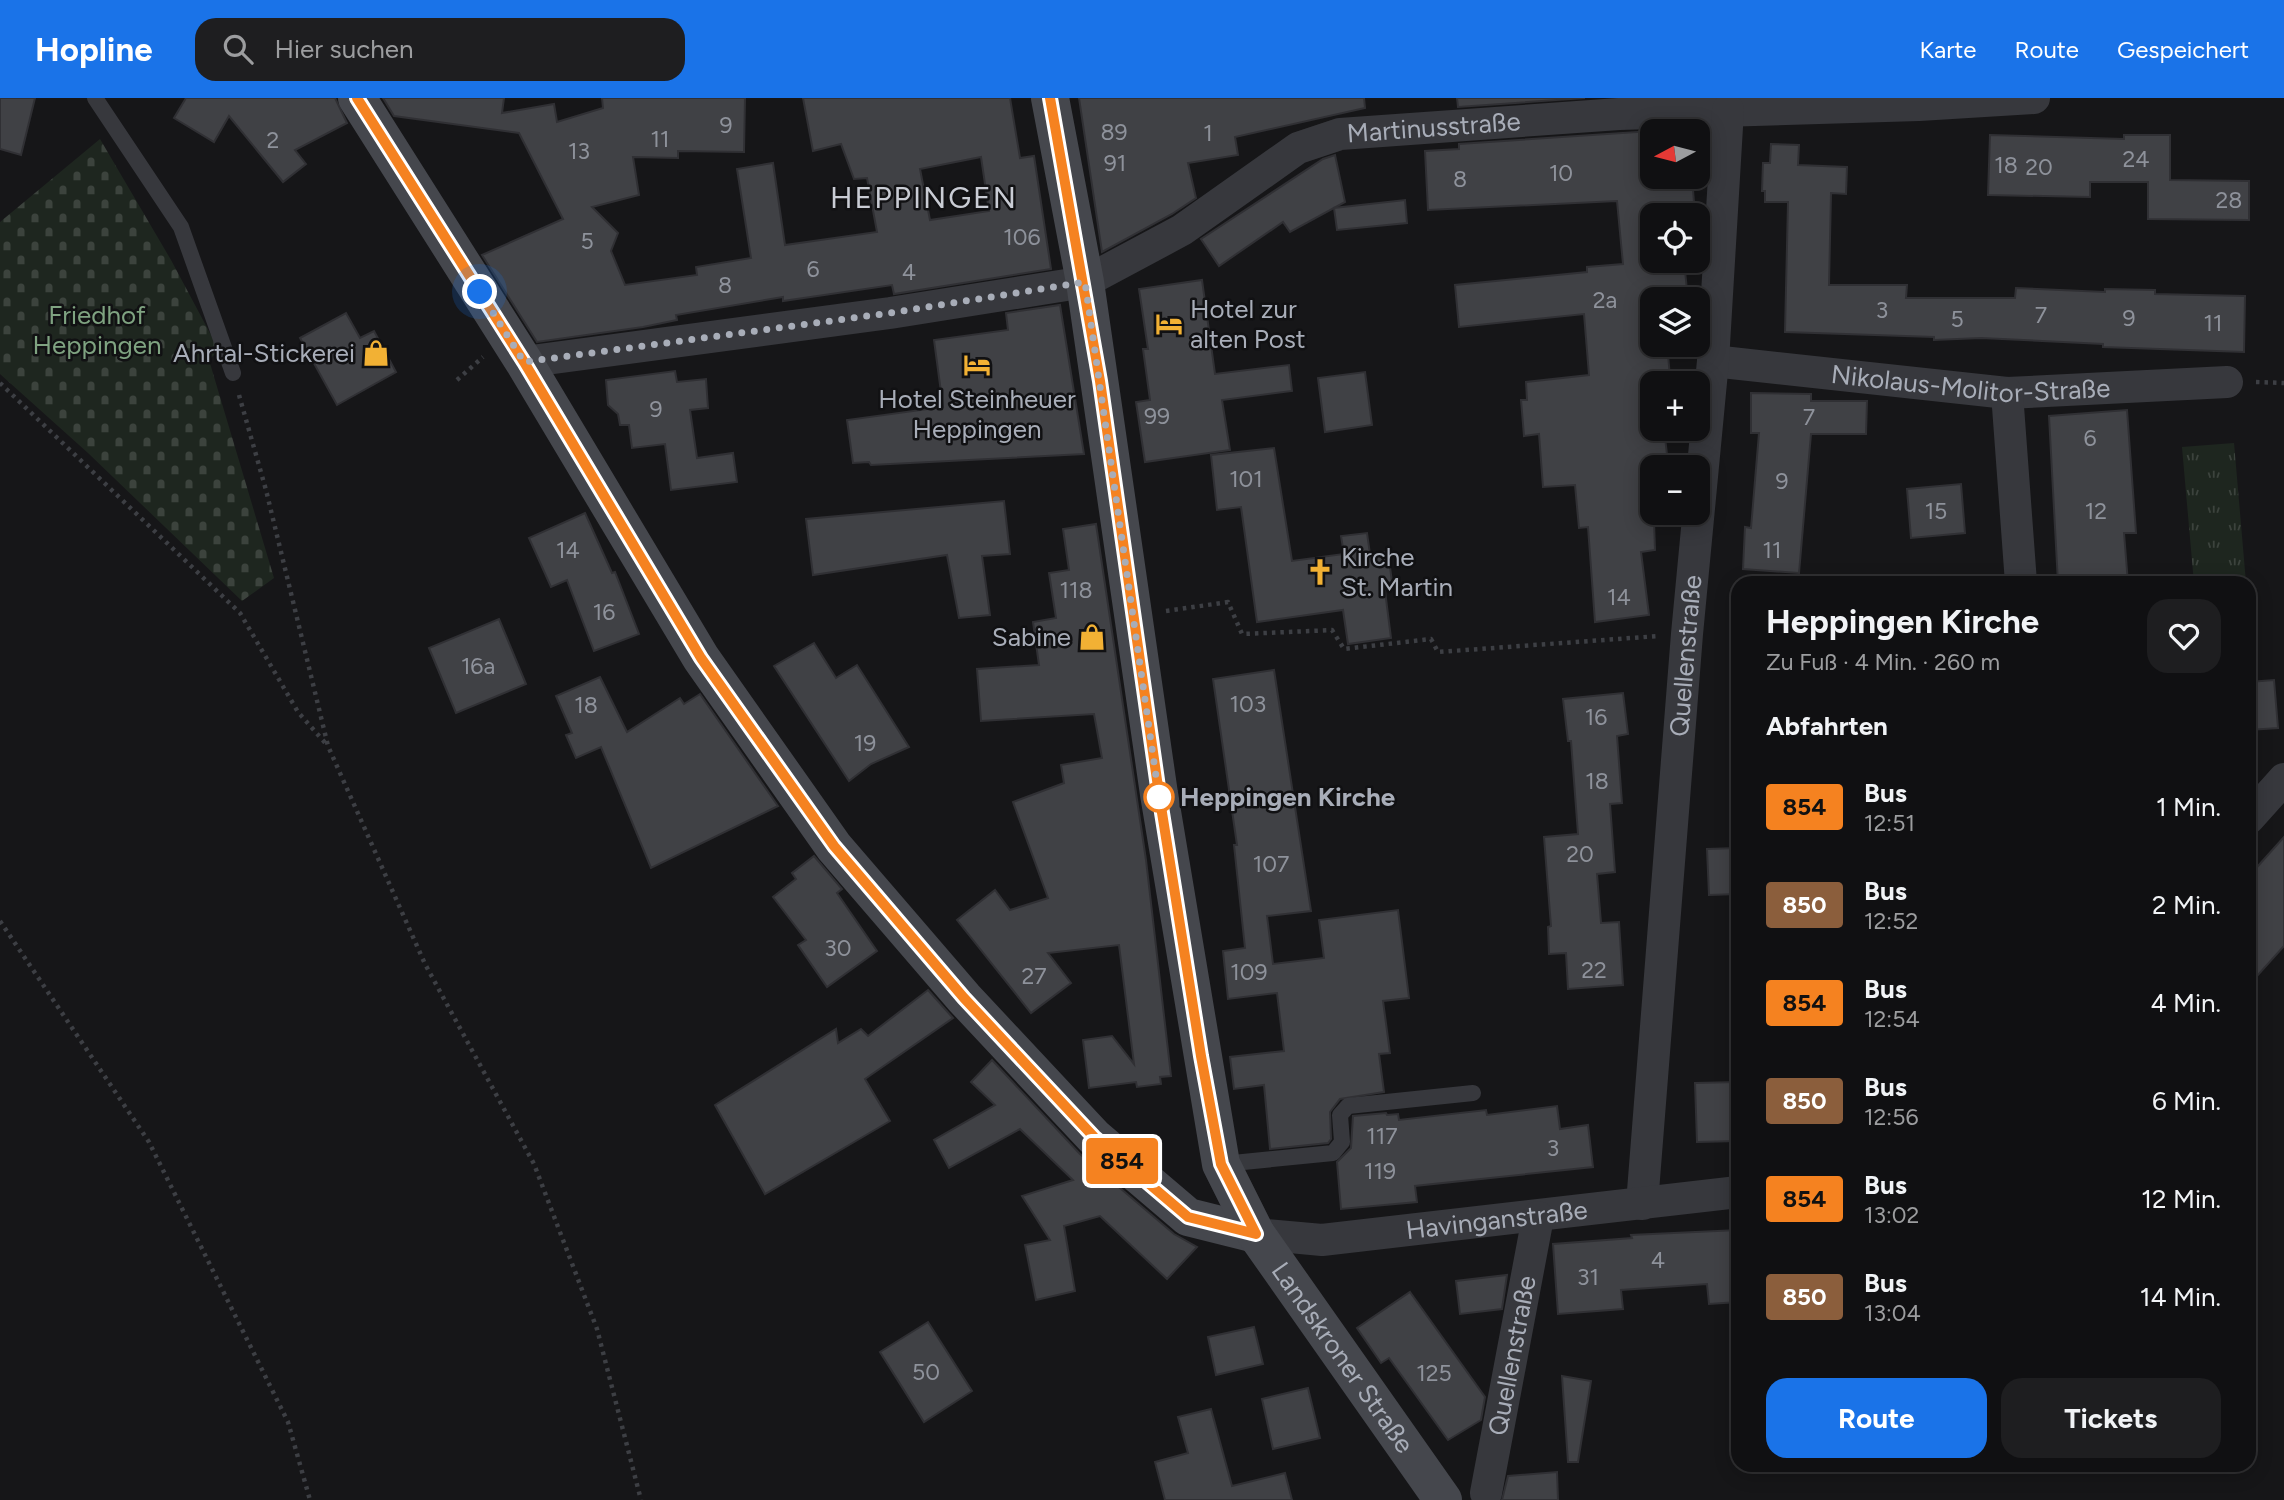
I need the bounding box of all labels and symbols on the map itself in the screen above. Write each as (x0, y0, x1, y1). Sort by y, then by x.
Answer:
street label: Martinusstraße (1346, 105, 1522, 149)
house number: 9 (719, 111, 733, 139)
house number: 89 (1100, 118, 1128, 146)
house number: 1 (1203, 119, 1213, 147)
north arrow (1640, 119, 1710, 189)
house number: 11 (651, 125, 670, 153)
house number: 2 (267, 126, 279, 154)
house number: 13 (568, 137, 590, 165)
house number: 24 (2122, 145, 2150, 173)
house number: 91 (1104, 149, 1126, 177)
house number: 18 (1994, 151, 2018, 179)
house number: 20 (2025, 153, 2053, 181)
house number: 10 (1549, 159, 1573, 187)
house number: 8 (1453, 165, 1467, 193)
district label: HEPPINGEN (830, 179, 1018, 216)
house number: 28 (2216, 186, 2242, 214)
house number: 106 (1003, 223, 1041, 251)
house number: 5 (580, 227, 594, 255)
house number: 6 (806, 255, 820, 283)
house number: 4 (902, 258, 916, 286)
house number: 8 (718, 271, 732, 299)
your location (462, 274, 497, 309)
house number: 2a (1593, 286, 1617, 314)
place label: Hotel zur alten Post (1190, 293, 1306, 355)
house number: 3 (1876, 296, 1888, 324)
park label: Friedhof Heppingen (33, 299, 161, 361)
house number: 7 (2035, 301, 2047, 329)
house number: 9 (2122, 304, 2136, 332)
house number: 5 (1950, 305, 1964, 333)
hotel icon: Hotel zur alten Post (1154, 309, 1184, 339)
house number: 11 (2204, 309, 2223, 337)
place label: Ahrtal-Stickerei (173, 337, 355, 369)
shop icon: Ahrtal-Stickerei (361, 338, 391, 368)
hotel icon: Hotel Steinheuer Heppingen (962, 350, 992, 380)
street label: Nikolaus-Molitor-Straße (1829, 358, 2111, 410)
place label: Hotel Steinheuer Heppingen (878, 383, 1076, 445)
house number: 9 (649, 395, 663, 423)
house number: 99 (1144, 402, 1170, 430)
house number: 7 (1803, 403, 1815, 431)
house number: 6 (2083, 424, 2097, 452)
house number: 101 (1229, 465, 1263, 493)
house number: 9 (1775, 467, 1789, 495)
house number: 15 (1925, 497, 1947, 525)
house number: 12 (2085, 497, 2107, 525)
house number: 14 (556, 536, 580, 564)
house number: 11 (1763, 536, 1782, 564)
place label: Kirche St. Martin (1341, 541, 1453, 603)
church icon: Kirche St. Martin (1305, 557, 1335, 587)
street label: Quellenstraße (1663, 573, 1709, 738)
house number: 118 (1059, 576, 1093, 604)
house number: 14 (1607, 583, 1631, 611)
house number: 16 (593, 598, 615, 626)
place label: Sabine (992, 621, 1071, 653)
shop icon: Sabine (1077, 622, 1107, 652)
house number: 16a (461, 652, 495, 680)
house number: 103 (1230, 690, 1266, 718)
house number: 18 (574, 691, 598, 719)
house number: 16 (1585, 703, 1607, 731)
house number: 19 (854, 729, 876, 757)
house number: 18 (1585, 767, 1609, 795)
place label: Heppingen Kirche (1180, 781, 1395, 813)
marker: Heppingen Kirche (1144, 782, 1174, 812)
house number: 20 (1566, 840, 1594, 868)
house number: 107 (1253, 850, 1289, 878)
house number: 30 (824, 934, 852, 962)
house number: 22 (1581, 956, 1607, 984)
house number: 109 (1230, 958, 1268, 986)
house number: 27 (1021, 962, 1047, 990)
house number: 117 (1366, 1122, 1398, 1150)
house number: 3 (1547, 1134, 1559, 1162)
line badge: 854 (1082, 1138, 1162, 1184)
house number: 119 (1364, 1157, 1396, 1185)
street label: Havinganstraße (1404, 1193, 1589, 1246)
house number: 4 (1651, 1246, 1665, 1274)
street label: Landskroner Straße (1265, 1256, 1421, 1459)
house number: 31 (1577, 1263, 1599, 1291)
street label: Quellenstraße (1481, 1273, 1543, 1438)
house number: 50 (912, 1358, 940, 1386)
house number: 125 (1416, 1359, 1452, 1387)

